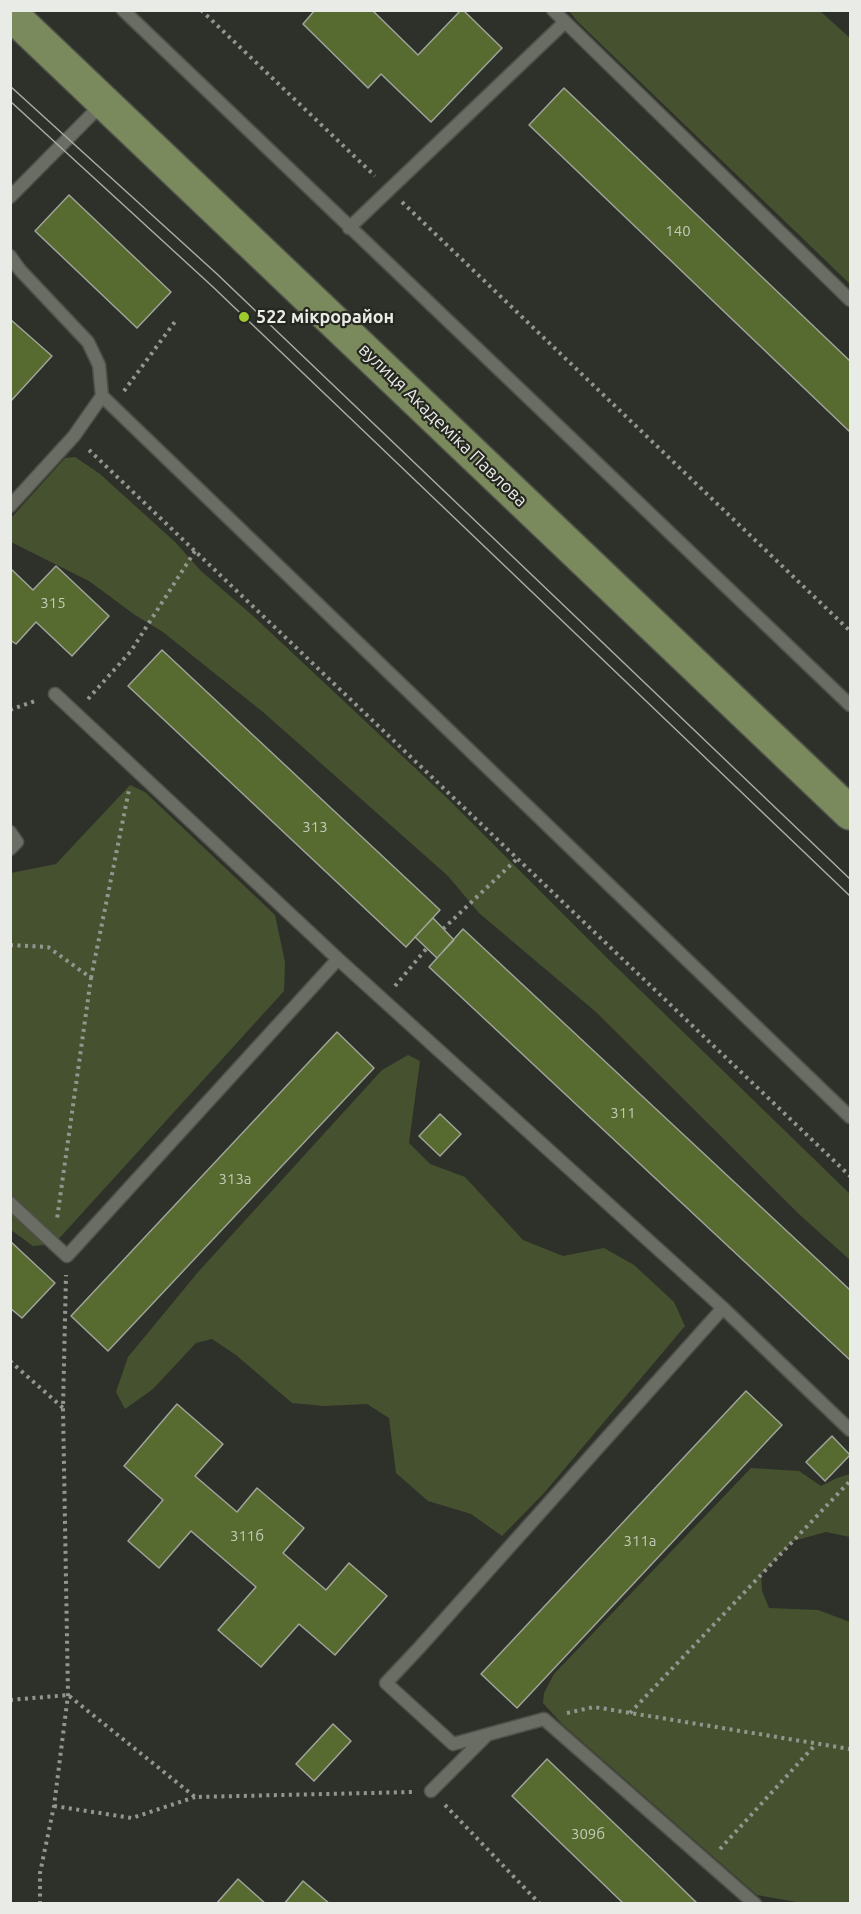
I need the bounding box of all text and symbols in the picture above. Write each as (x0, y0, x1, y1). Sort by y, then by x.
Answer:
house number: 140 (665, 222, 691, 240)
place label: 522 мікрорайон (256, 306, 394, 328)
marker: 522 мікрорайон (237, 310, 251, 324)
street label: вулиця Академіка Павлова (354, 339, 532, 511)
house number: 315 (40, 594, 66, 612)
house number: 313 (302, 818, 328, 836)
house number: 311 (610, 1104, 636, 1122)
house number: 313а (218, 1170, 252, 1188)
house number: 311б (230, 1527, 264, 1545)
house number: 311а (623, 1532, 657, 1550)
house number: 309б (571, 1825, 605, 1843)

